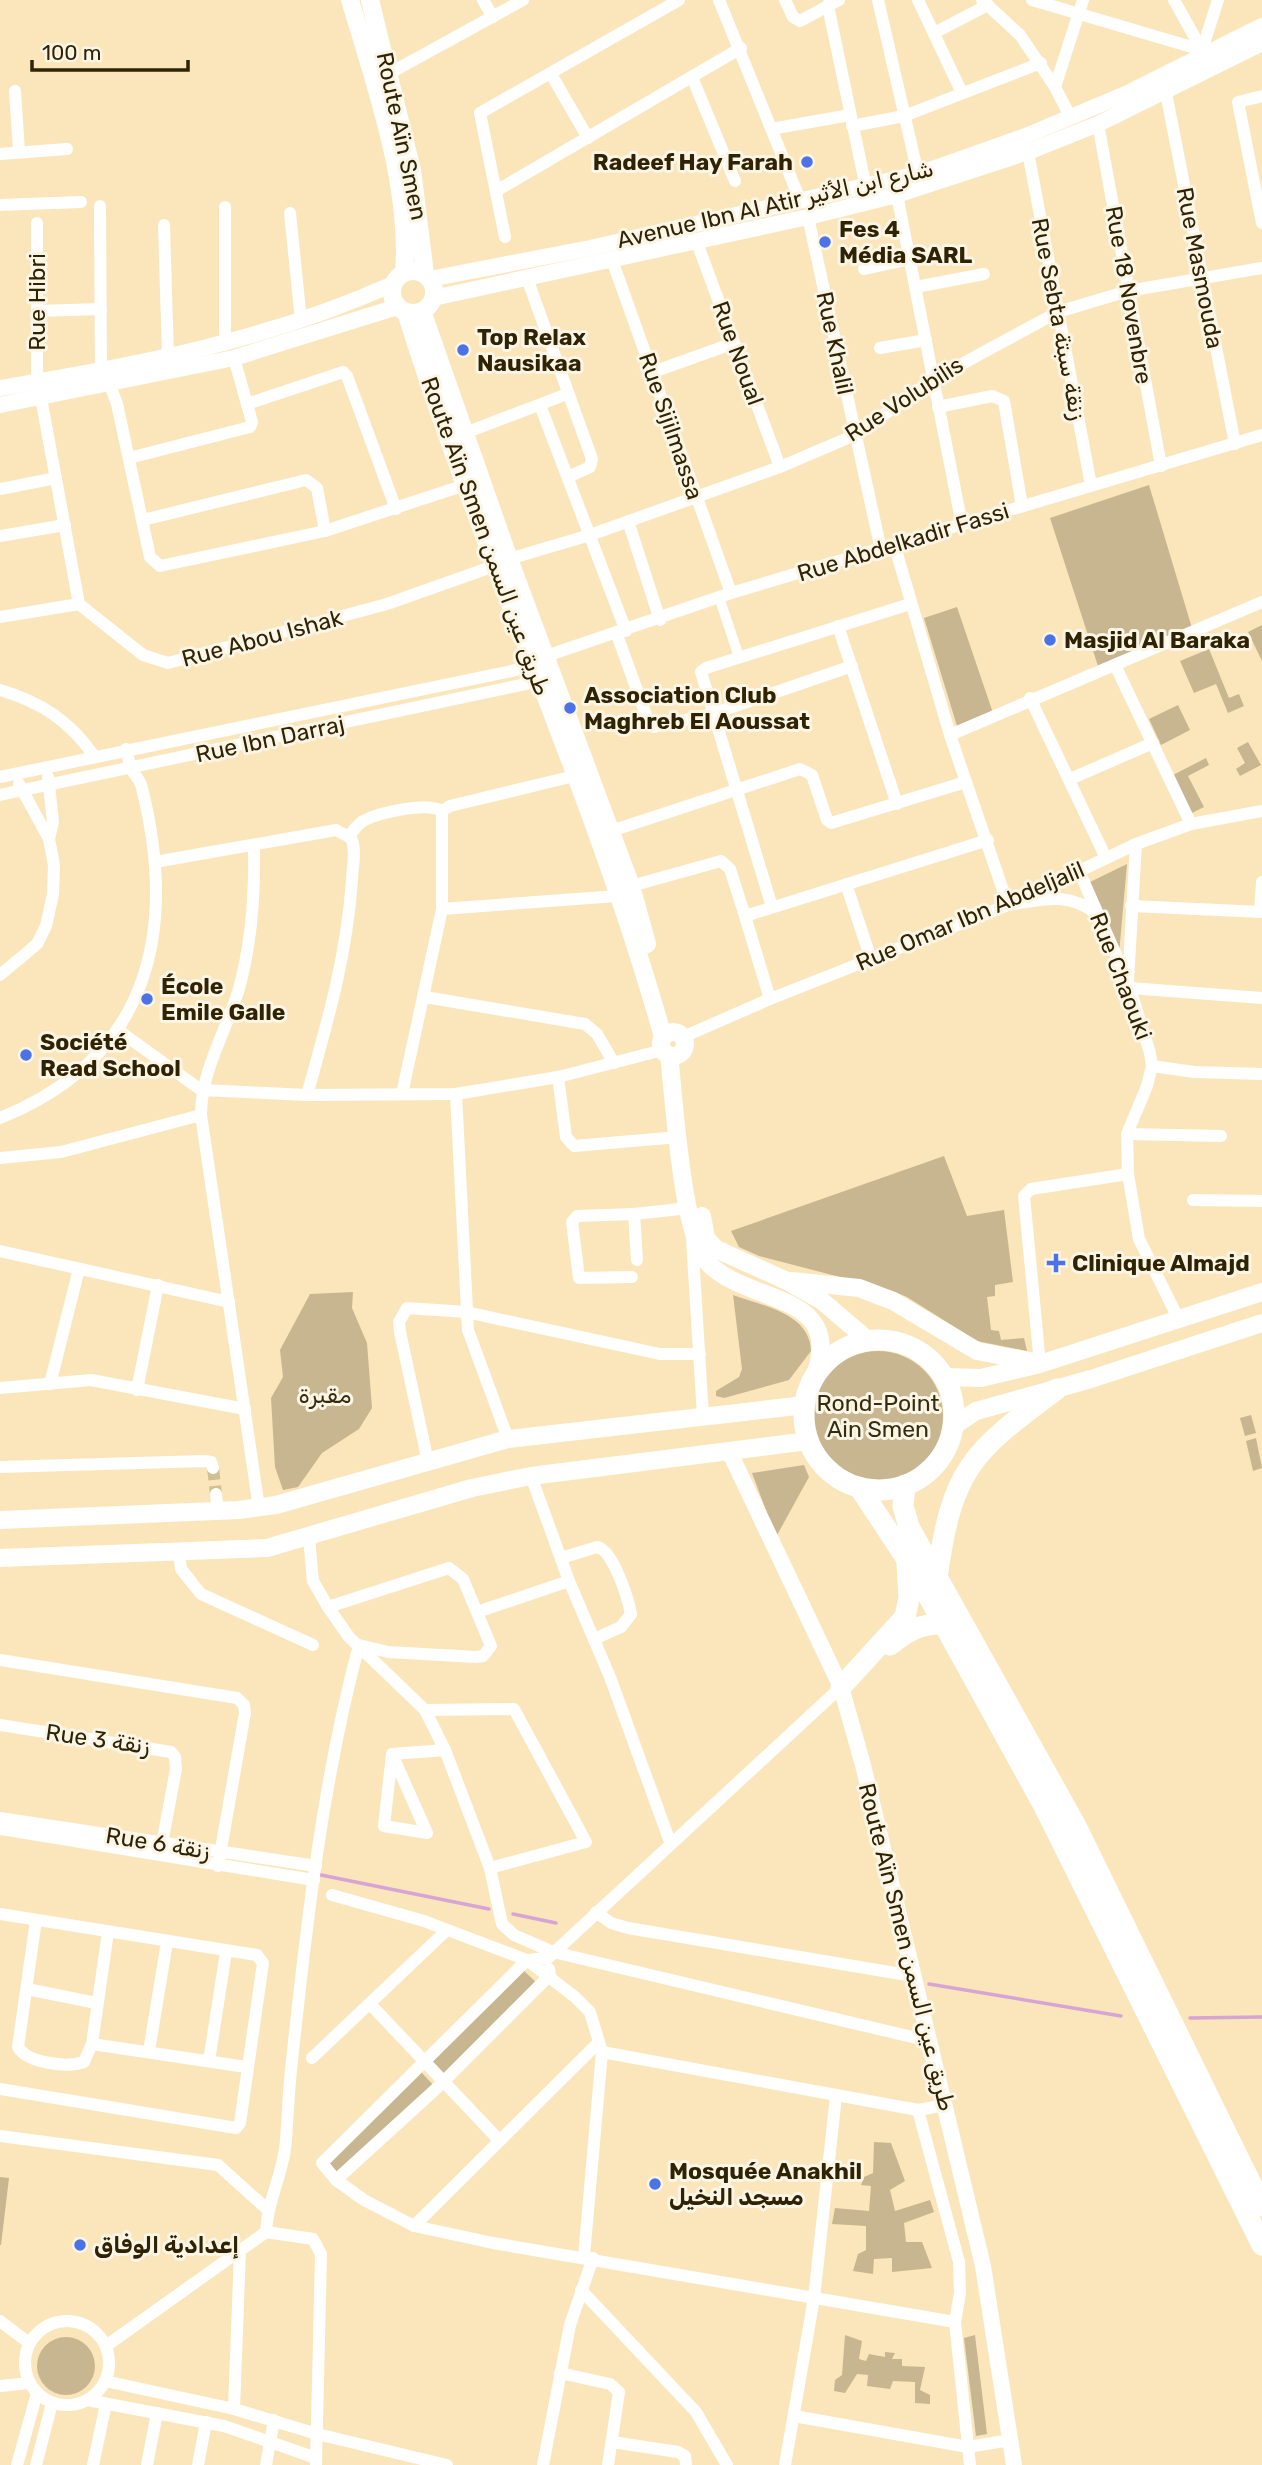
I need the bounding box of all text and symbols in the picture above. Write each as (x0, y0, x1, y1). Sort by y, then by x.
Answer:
scale bar (32, 28, 187, 72)
text: 100 m (42, 40, 101, 65)
street label: Route Aïn Smen (371, 49, 433, 223)
place label: Radeef Hay Farah (593, 148, 793, 176)
street label: Avenue Ibn Al Atir شارع ابن الأثير (614, 154, 937, 256)
marker: Radeef Hay Farah (799, 154, 815, 170)
street label: Rue Masmouda (1171, 185, 1229, 351)
street label: Rue 18 Novenbre (1100, 204, 1158, 386)
place label: Fes 4 Média SARL (839, 215, 973, 269)
street label: Rue Sebta زنقة سبتة (1026, 216, 1092, 422)
marker: Fes 4 Média SARL (817, 234, 833, 250)
street label: Rue Hibri (23, 253, 51, 351)
street label: Rue Khalil (810, 289, 860, 397)
street label: Rue Noual (706, 297, 770, 409)
place label: Top Relax Nausikaa (477, 323, 586, 377)
marker: Top Relax Nausikaa (455, 342, 471, 358)
street label: Rue Sijilmassa (633, 349, 709, 503)
street label: Rue Volubilis (840, 350, 968, 448)
street label: Route Aïn Smen طريق عين السمن (415, 373, 557, 699)
street label: Rue Abdelkadir Fassi (794, 496, 1012, 588)
street label: Rue Abou Ishak (179, 603, 346, 673)
place label: Masjid Al Baraka (1064, 626, 1250, 654)
marker: Masjid Al Baraka (1042, 632, 1058, 648)
place label: Association Club Maghreb El Aoussat (584, 681, 810, 735)
marker: Association Club Maghreb El Aoussat (562, 700, 578, 716)
street label: Rue Ibn Darraj (193, 710, 347, 768)
street label: Rue Omar Ibn Abdeljalil (852, 855, 1088, 977)
street label: Rue Chaouki (1084, 908, 1158, 1044)
place label: École Emile Galle (161, 972, 285, 1026)
marker: École Emile Galle (139, 991, 155, 1007)
place label: Société Read School (40, 1028, 181, 1082)
marker: Société Read School (18, 1047, 34, 1063)
place label: Clinique Almajd (1072, 1249, 1250, 1277)
marker: Clinique Almajd (1046, 1253, 1066, 1273)
park label: مقبرة (298, 1381, 352, 1409)
park label: Rond-Point Ain Smen (817, 1389, 939, 1443)
street label: Rue 3 زنقة (44, 1718, 152, 1760)
street label: Route Aïn Smen طريق عين السمن (853, 1780, 961, 2114)
street label: Rue 6 زنقة (104, 1821, 212, 1865)
place label: Mosquée Anakhil مسجد النخيل (669, 2157, 862, 2211)
marker: Mosquée Anakhil مسجد النخيل (647, 2176, 663, 2192)
place label: إعدادية الوفاق (94, 2231, 239, 2259)
marker: إعدادية الوفاق (72, 2237, 88, 2253)

